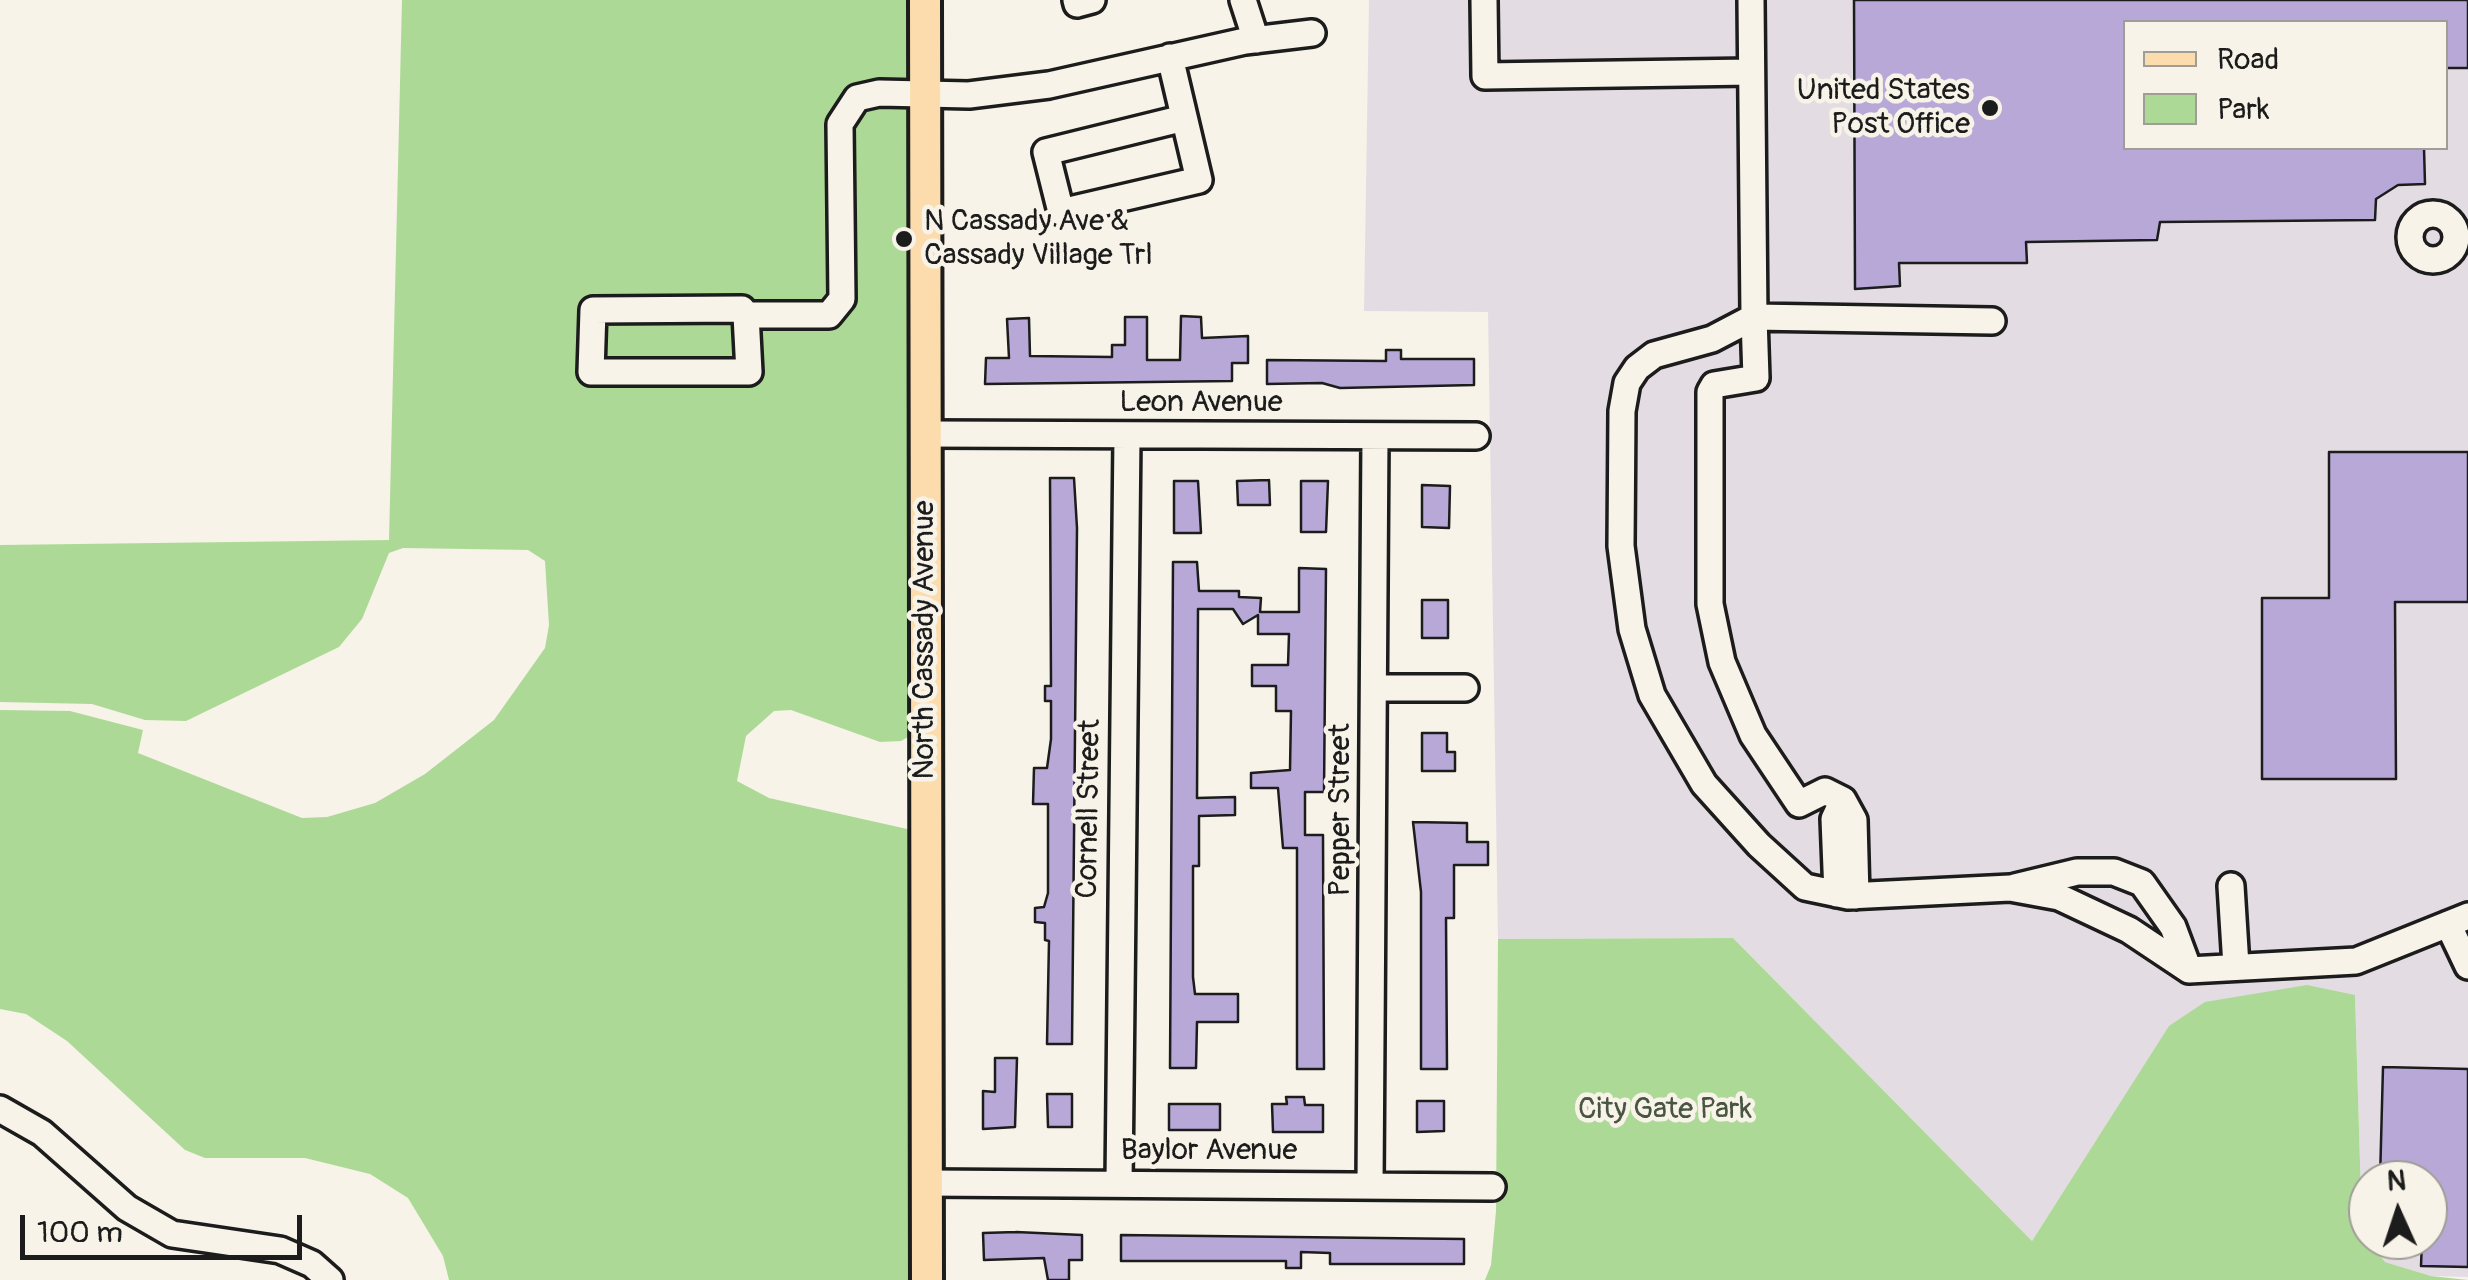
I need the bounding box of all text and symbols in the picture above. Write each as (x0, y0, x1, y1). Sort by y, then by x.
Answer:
legend (2123, 20, 2448, 150)
text: Road (2217, 41, 2279, 78)
place label: United States Post Office (1797, 73, 1970, 144)
text: Park (2217, 91, 2270, 128)
marker: United States Post Office (1979, 97, 2001, 119)
place label: N Cassady Ave & Cassady Village Trl (924, 204, 1153, 274)
marker: N Cassady Ave & Cassady Village Trl (893, 228, 915, 250)
street label: Leon Avenue (1119, 385, 1283, 421)
street label: North Cassady Avenue (907, 500, 943, 780)
street label: Cornell Street (1070, 719, 1110, 899)
street label: Pepper Street (1323, 723, 1359, 897)
park label: City Gate Park (1578, 1092, 1752, 1128)
street label: Baylor Avenue (1121, 1133, 1297, 1169)
north arrow (2348, 1160, 2448, 1260)
text: N (2386, 1164, 2407, 1200)
scale bar (25, 1195, 308, 1257)
text: 100 m (37, 1214, 123, 1251)

